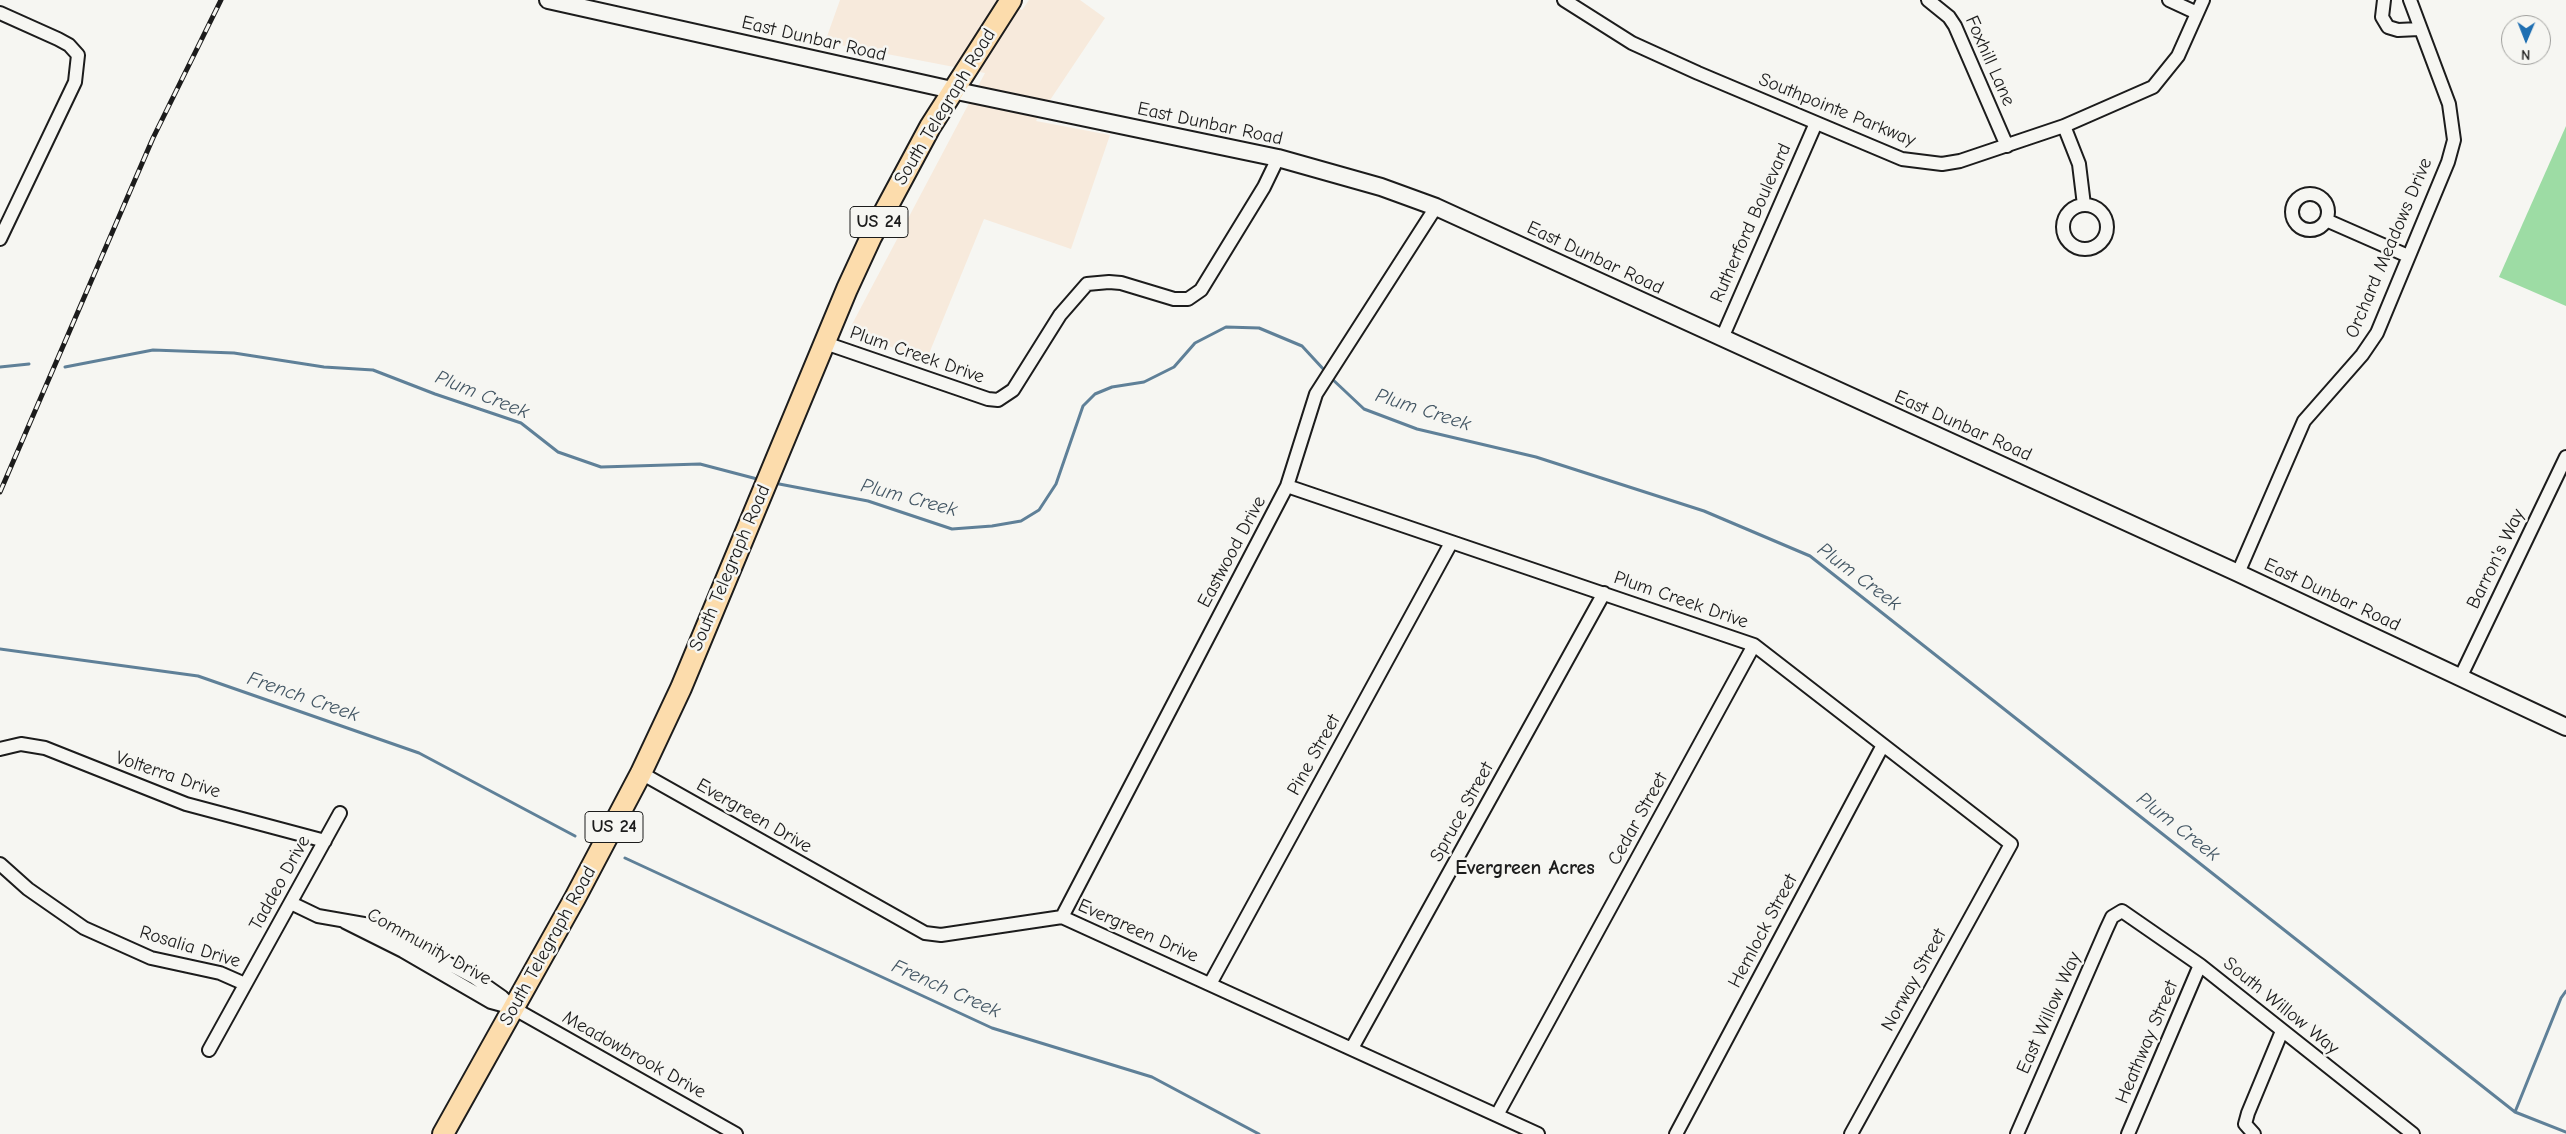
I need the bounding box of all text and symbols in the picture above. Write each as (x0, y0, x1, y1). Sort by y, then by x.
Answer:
street label: East Dunbar Road (739, 11, 889, 67)
street label: Foxhill Lane (1960, 12, 2020, 110)
north arrow (2501, 15, 2551, 65)
street label: South Telegraph Road (889, 25, 1001, 189)
text: N (2521, 46, 2530, 63)
street label: Southpointe Parkway (1755, 68, 1919, 152)
street label: East Dunbar Road (1135, 97, 1285, 151)
street label: Rutherford Boulevard (1706, 140, 1796, 306)
street label: Orchard Meadows Drive (2341, 155, 2437, 341)
road number: US 24 (850, 206, 908, 238)
street label: East Dunbar Road (1523, 216, 1667, 300)
street label: Plum Creek Drive (847, 321, 987, 389)
water label: Plum Creek (432, 365, 532, 425)
water label: Plum Creek (1372, 383, 1474, 437)
street label: East Dunbar Road (1891, 385, 2035, 467)
water label: Plum Creek (858, 474, 960, 522)
street label: South Telegraph Road (685, 481, 775, 655)
street label: Eastwood Drive (1193, 492, 1271, 612)
street label: Barron's Way (2462, 505, 2530, 613)
water label: Plum Creek (1812, 538, 1906, 616)
street label: East Dunbar Road (2260, 553, 2404, 637)
street label: Plum Creek Drive (1611, 566, 1751, 634)
water label: French Creek (244, 667, 362, 727)
street label: Pine Street (1282, 711, 1346, 799)
street label: Volterra Drive (113, 746, 223, 804)
street label: Spruce Street (1425, 758, 1499, 866)
street label: Cedar Street (1603, 769, 1673, 869)
street label: Evergreen Drive (692, 774, 816, 858)
water label: Plum Creek (2132, 787, 2224, 867)
road number: US 24 (585, 812, 643, 842)
street label: Taddeo Drive (245, 832, 315, 934)
district label: Evergreen Acres (1455, 856, 1595, 880)
street label: South Telegraph Road (495, 862, 601, 1030)
street label: Hemlock Street (1723, 870, 1803, 992)
street label: Evergreen Drive (1074, 894, 1202, 968)
street label: Community Drive (363, 903, 495, 991)
street label: Rosalia Drive (137, 921, 243, 973)
street label: Norway Street (1877, 925, 1951, 1035)
street label: East Willow Way (2012, 948, 2086, 1078)
street label: South Willow Way (2218, 952, 2344, 1060)
water label: French Creek (888, 954, 1004, 1024)
street label: Heathway Street (2111, 977, 2183, 1107)
street label: Meadowbrook Drive (558, 1006, 710, 1104)

